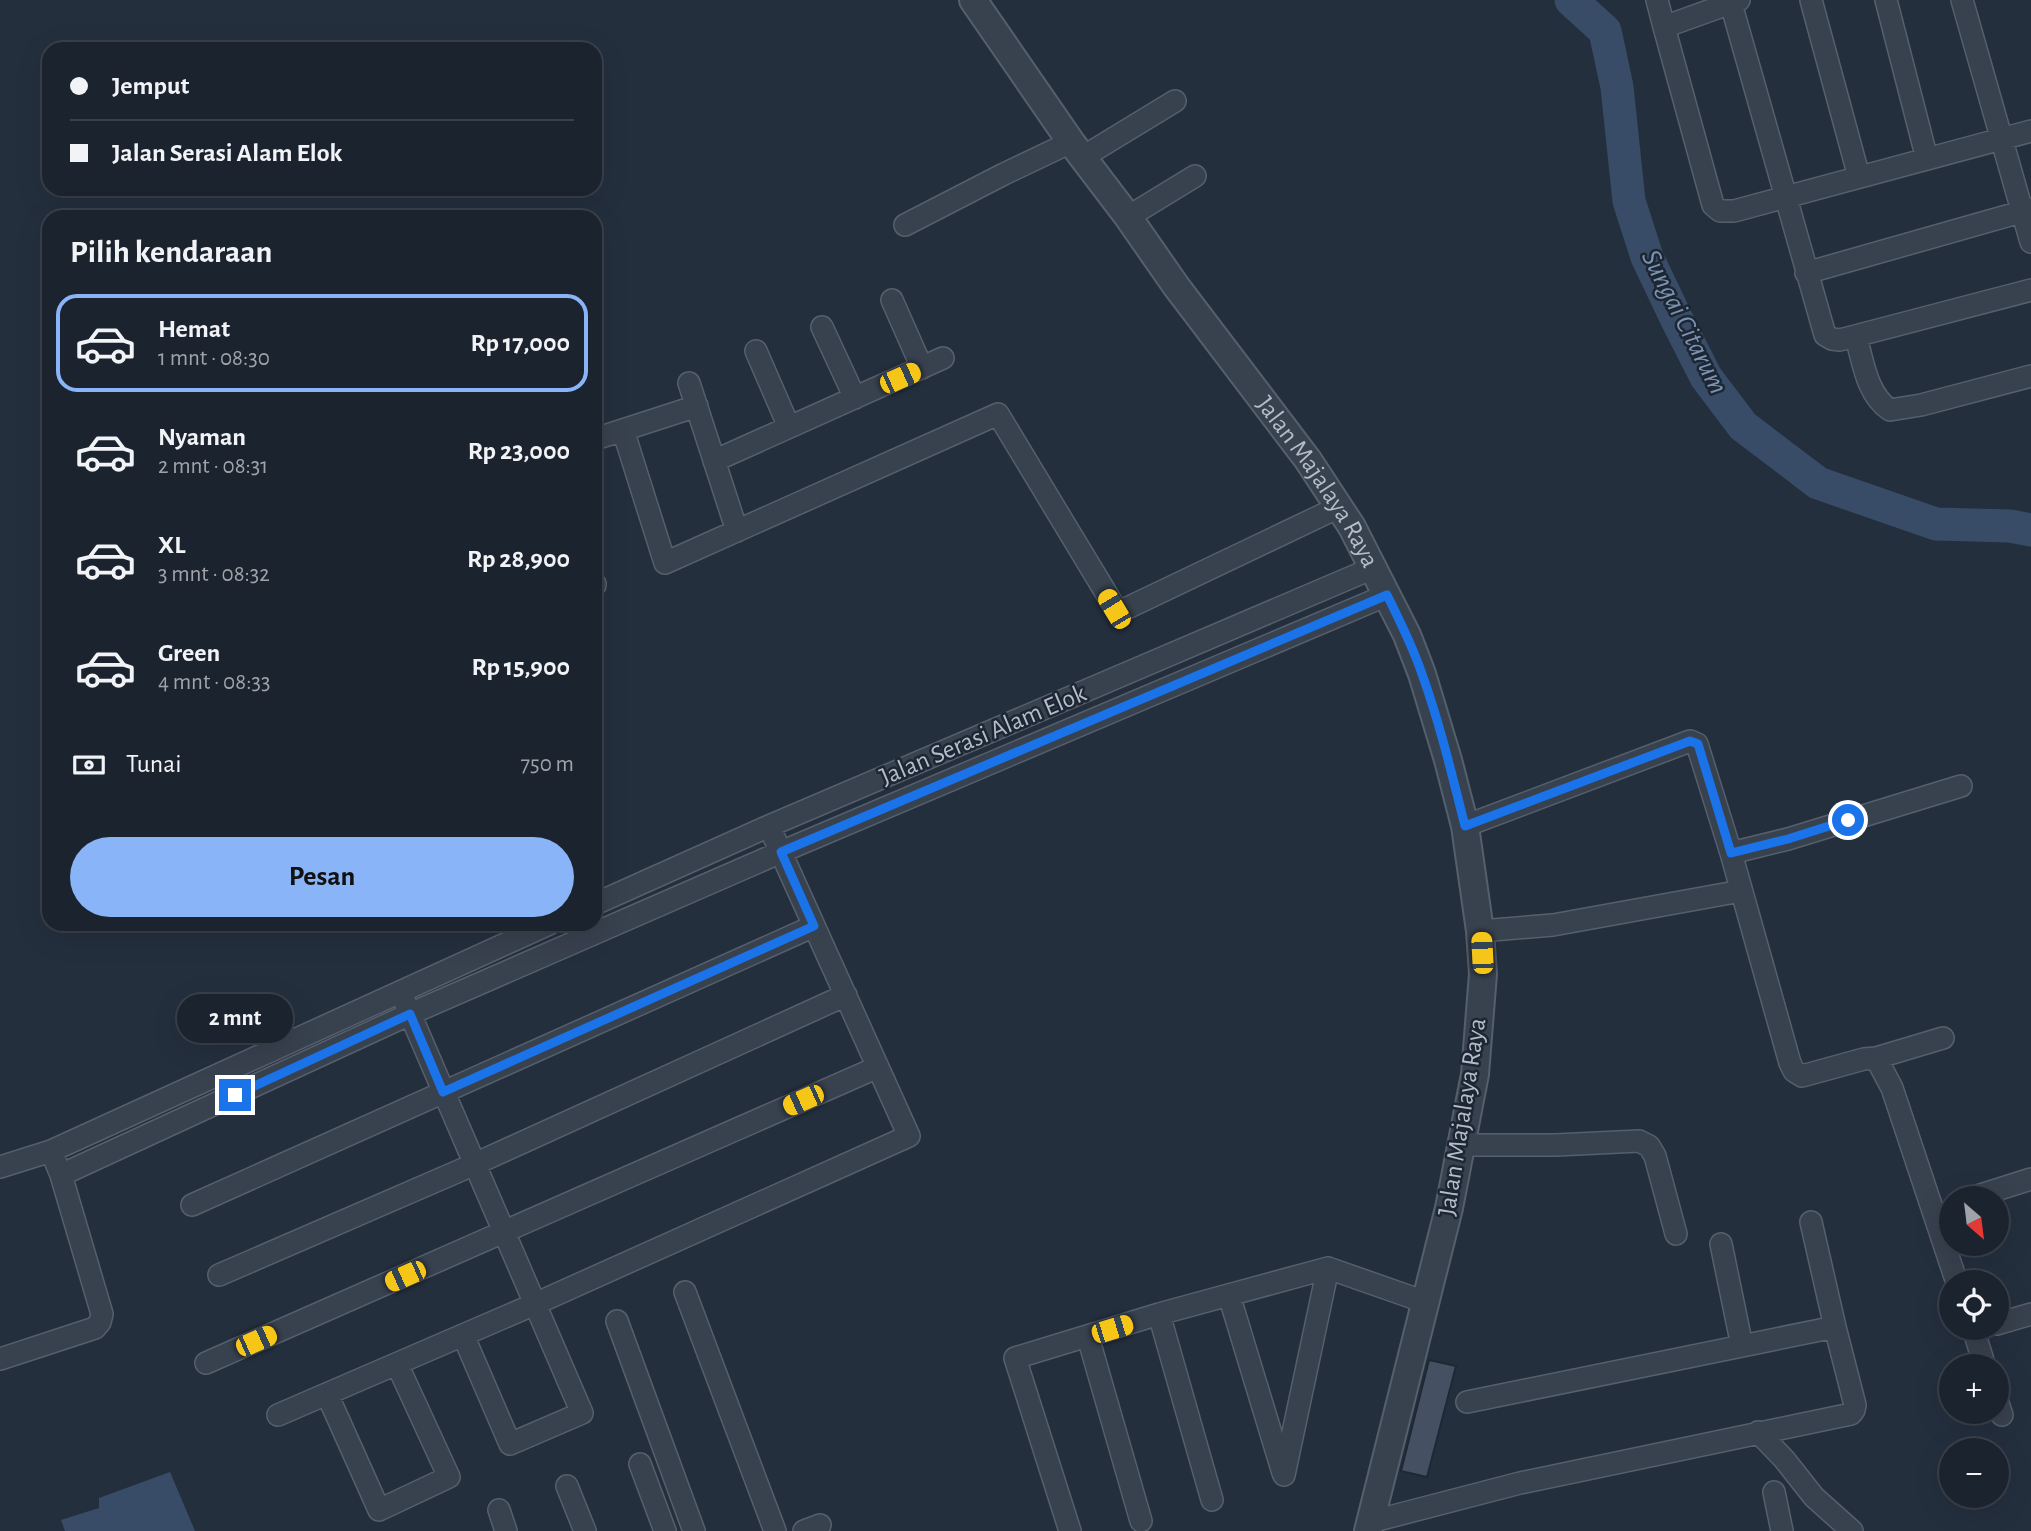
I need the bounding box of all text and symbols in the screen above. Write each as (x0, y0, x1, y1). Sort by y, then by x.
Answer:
text: Jemput (112, 73, 189, 99)
text: Jalan Serasi Alam Elok (112, 140, 342, 166)
text: Pilih kendaraan (70, 236, 272, 268)
water label: Sungai Citarum (1636, 246, 1732, 398)
icon: car (74, 312, 137, 375)
text: Hemat (158, 316, 230, 342)
text: Rp 17,000 (471, 330, 570, 356)
text: 1 mnt · 08:30 (158, 347, 270, 370)
car (877, 360, 924, 396)
street label: Jalan Majalaya Raya (1252, 391, 1383, 572)
icon: car (74, 420, 137, 483)
text: Nyaman (158, 424, 246, 450)
text: Rp 23,000 (468, 438, 570, 464)
text: 2 mnt · 08:31 (158, 455, 268, 478)
icon: car (74, 528, 137, 591)
text: XL (158, 532, 185, 558)
text: Rp 28,900 (467, 546, 570, 572)
text: 3 mnt · 08:32 (158, 563, 270, 586)
car (1095, 586, 1134, 632)
icon: car (74, 636, 137, 699)
text: Green (158, 640, 220, 666)
text: Rp 15,900 (472, 654, 570, 680)
text: 4 mnt · 08:33 (158, 671, 270, 694)
street label: Jalan Serasi Alam Elok (876, 680, 1090, 790)
icon: cash (70, 746, 108, 784)
text: Tunai (126, 751, 182, 777)
text: 750 m (520, 753, 574, 776)
route start (1832, 804, 1864, 836)
button: Pesan (70, 837, 574, 917)
car (1471, 931, 1494, 975)
callout: 2 mnt (177, 993, 293, 1042)
text: 2 mnt (209, 1007, 261, 1030)
street label: Jalan Majalaya Raya (1434, 1016, 1490, 1218)
route end (219, 1079, 251, 1111)
car (780, 1082, 827, 1118)
north arrow (1939, 1186, 2009, 1256)
map controls (1939, 1186, 2009, 1508)
car (382, 1258, 429, 1294)
button: locate (1939, 1270, 2009, 1340)
car (1089, 1313, 1136, 1345)
car (233, 1323, 280, 1359)
button: + (1939, 1354, 2009, 1424)
button: − (1939, 1438, 2009, 1508)

